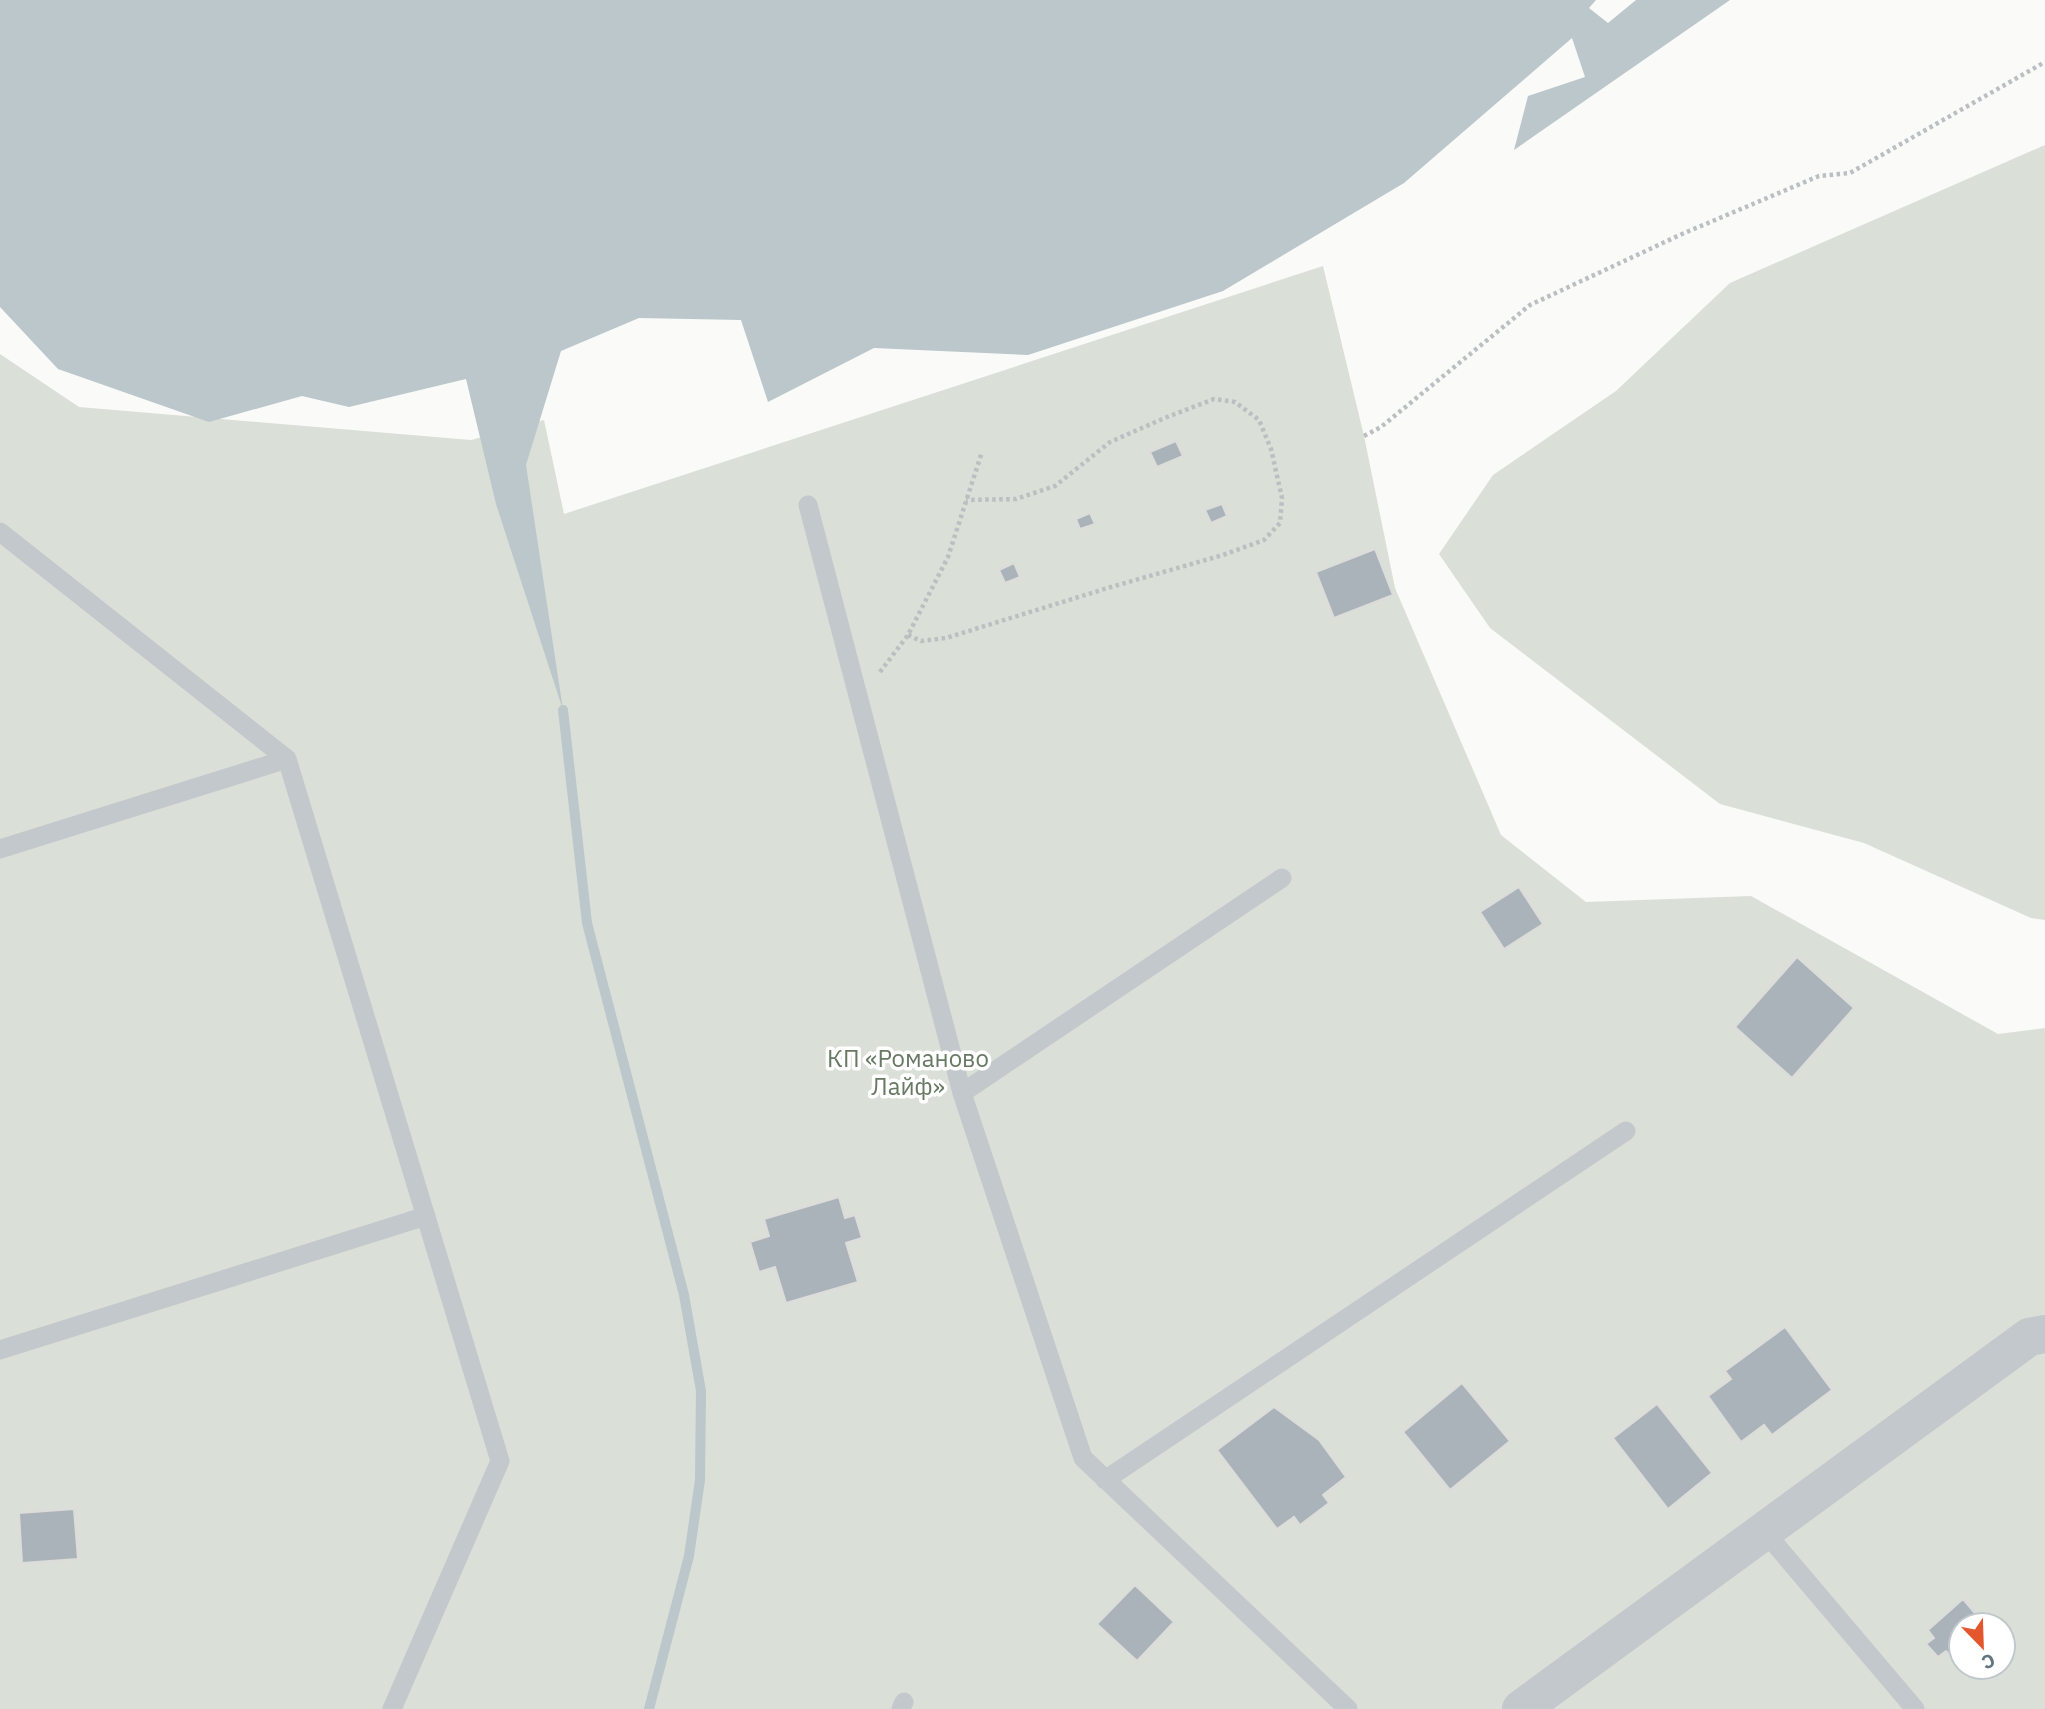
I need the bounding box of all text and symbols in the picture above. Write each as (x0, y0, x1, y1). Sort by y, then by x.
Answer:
park label: КП «Романово Лайф» (827, 1042, 989, 1102)
north arrow (1947, 1611, 2017, 1681)
text: С (1978, 1648, 1999, 1675)

